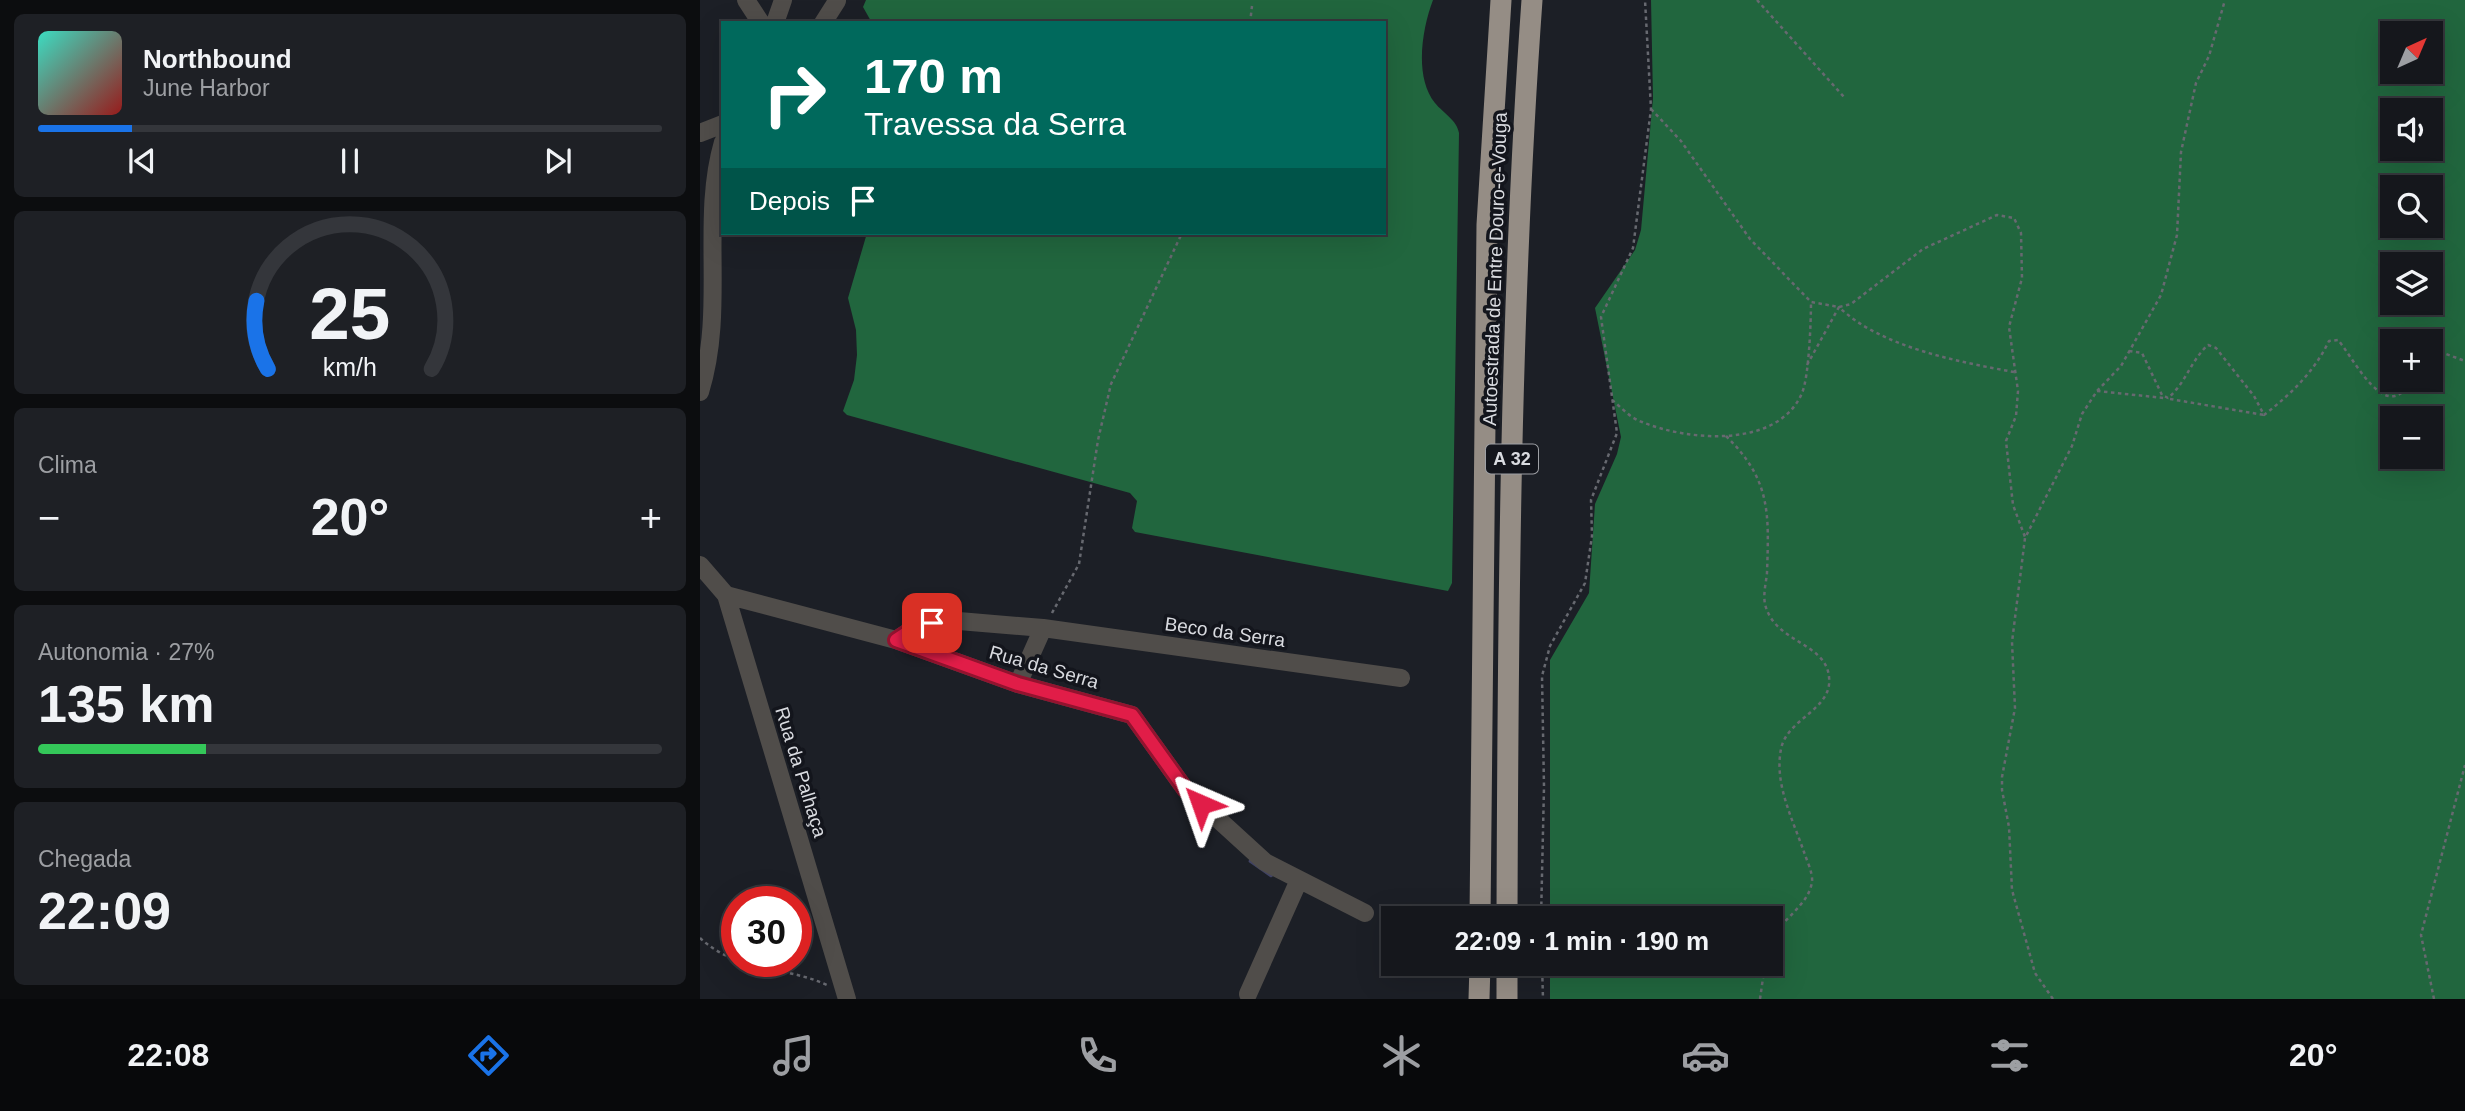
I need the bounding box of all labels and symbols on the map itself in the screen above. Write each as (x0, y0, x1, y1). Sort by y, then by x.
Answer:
north arrow (2380, 21, 2443, 84)
street label: Autoestrada de Entre Douro-e-Vouga (1479, 111, 1511, 426)
road number: A 32 (1486, 444, 1538, 474)
pin (902, 593, 962, 653)
street label: Beco da Serra (1163, 613, 1287, 651)
street label: Rua da Serra (987, 641, 1102, 693)
street label: Rua da Palhaça (771, 704, 831, 840)
position arrow (1164, 767, 1238, 841)
speed limit sign: 30 (721, 886, 812, 977)

